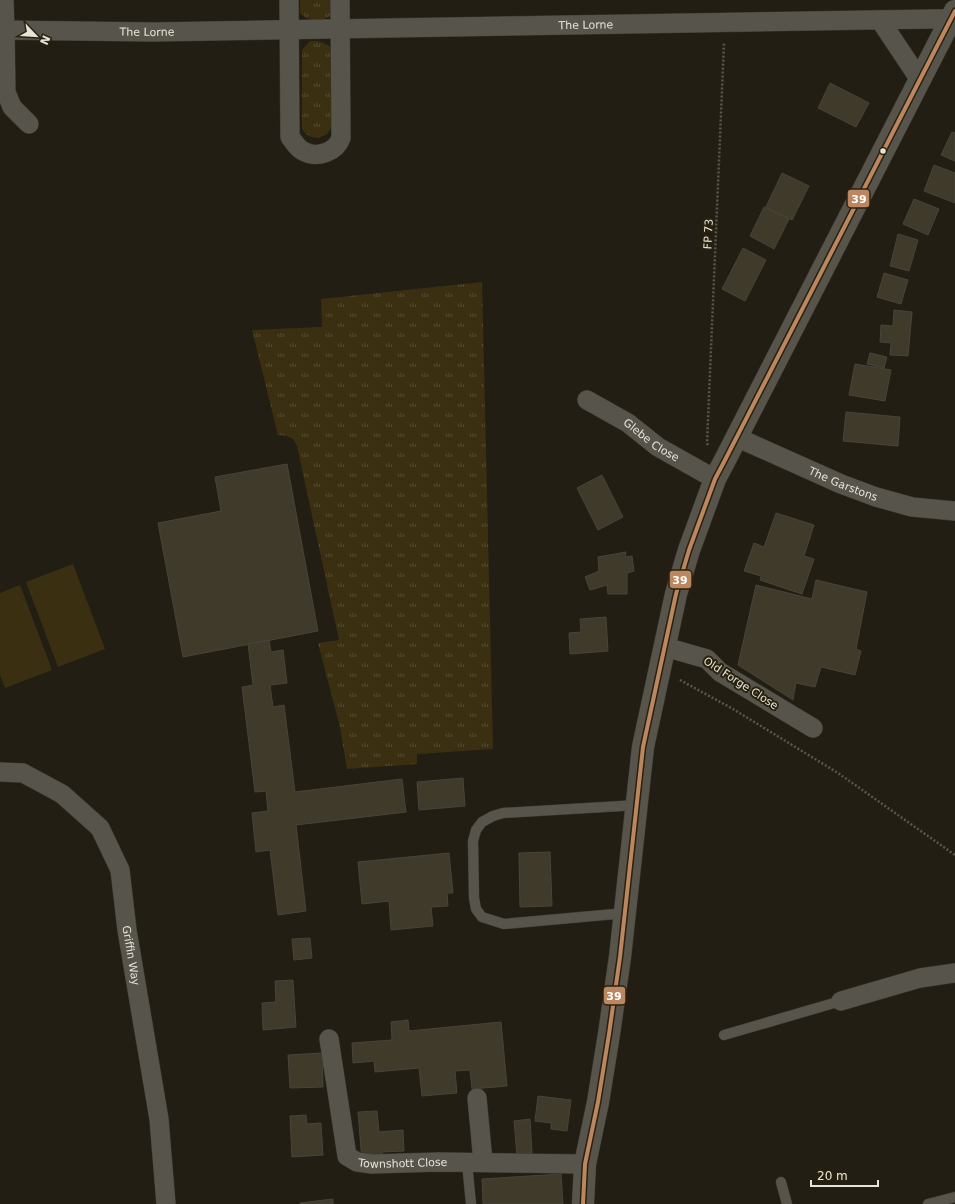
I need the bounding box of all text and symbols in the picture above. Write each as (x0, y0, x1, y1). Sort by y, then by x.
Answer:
north arrow (16, 16, 56, 56)
street label: The Lorne (557, 18, 614, 32)
street label: The Lorne (119, 26, 175, 39)
text: N (37, 33, 52, 47)
unlabelled marker (878, 146, 888, 156)
line badge: 39 (847, 189, 870, 208)
text: 39 (851, 193, 867, 206)
street label: FP 73 (701, 218, 716, 250)
street label: Glebe Close (621, 416, 682, 465)
street label: The Garstons (806, 464, 880, 504)
line badge: 39 (669, 570, 692, 589)
text: 39 (672, 574, 688, 587)
street label: Old Forge Close (701, 654, 781, 713)
street label: Griffin Way (120, 925, 142, 987)
line badge: 39 (603, 986, 626, 1005)
text: 39 (606, 990, 622, 1003)
street label: Townshott Close (356, 1156, 448, 1171)
scale bar (811, 1162, 878, 1188)
text: 20 m (817, 1169, 848, 1183)

